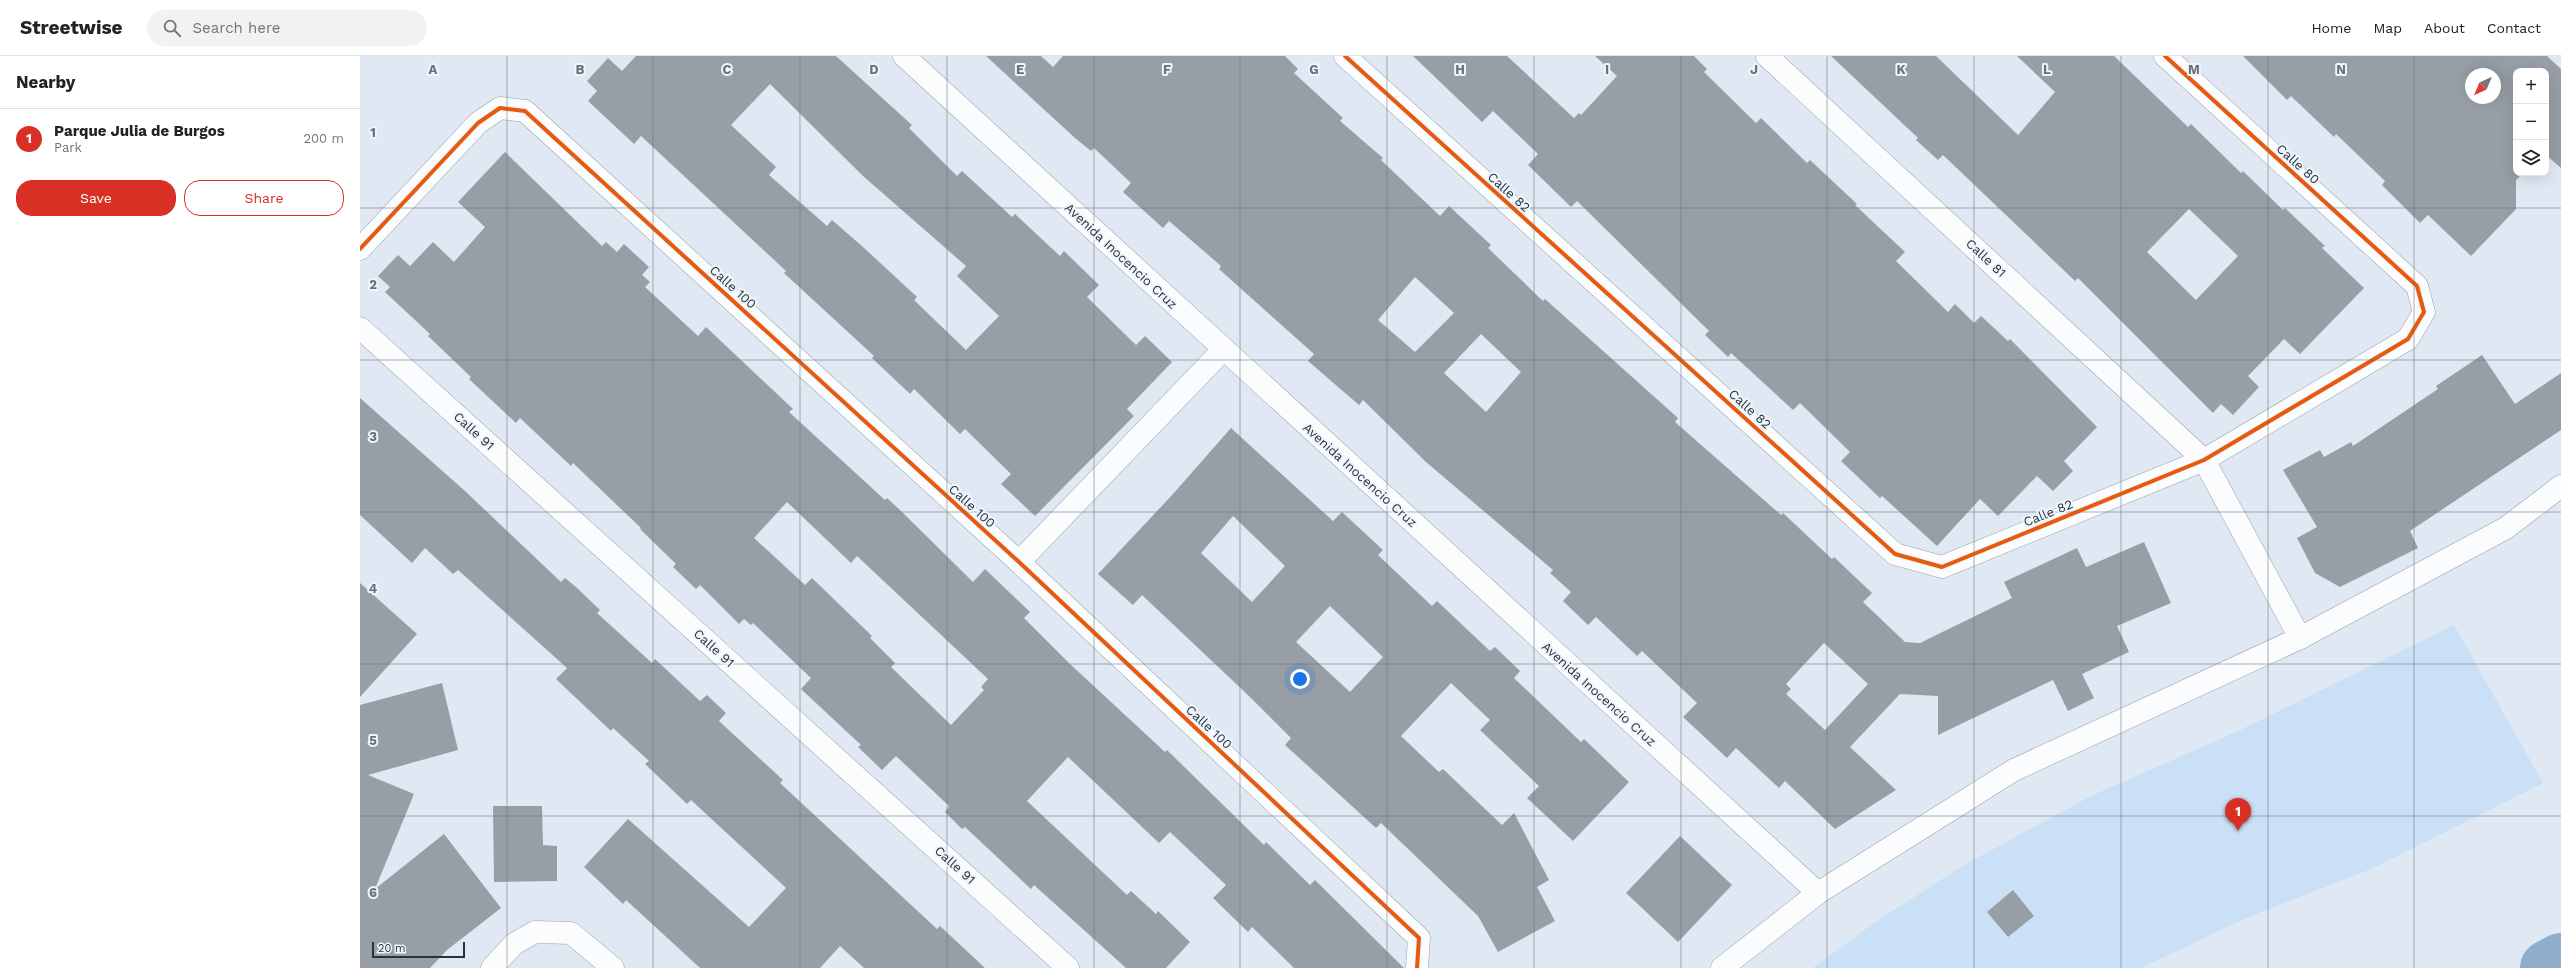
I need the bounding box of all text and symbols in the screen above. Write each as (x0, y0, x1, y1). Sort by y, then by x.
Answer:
search box (147, 10, 427, 46)
text: Streetwise (20, 16, 123, 39)
icon: search (161, 17, 183, 39)
text: Search here (193, 19, 280, 37)
text: Home (2311, 20, 2351, 36)
text: Map (2373, 20, 2402, 36)
text: About (2424, 20, 2465, 36)
text: Contact (2487, 20, 2541, 36)
text: A (429, 62, 438, 77)
text: B (576, 62, 585, 77)
text: C (723, 62, 732, 77)
text: D (869, 62, 879, 77)
text: E (1016, 62, 1024, 77)
text: F (1163, 62, 1171, 77)
text: G (1309, 62, 1319, 77)
text: H (1455, 62, 1465, 77)
text: I (1605, 62, 1609, 77)
text: J (1750, 62, 1758, 77)
text: K (1896, 62, 1906, 77)
text: L (2043, 62, 2051, 77)
text: M (2188, 62, 2200, 77)
text: N (2336, 62, 2346, 77)
north arrow (2465, 68, 2501, 104)
map controls (2513, 68, 2549, 176)
button: + (2513, 68, 2549, 104)
text: Nearby (16, 72, 75, 92)
button: − (2513, 104, 2549, 140)
text: Parque Julia de Burgos (54, 122, 225, 140)
text: 1 (370, 125, 376, 140)
text: 1 (26, 131, 32, 146)
text: 200 m (303, 131, 344, 146)
text: Park (54, 140, 82, 155)
button: layers (2513, 140, 2549, 176)
street label: Calle 80 (2274, 141, 2322, 187)
street label: Calle 82 (1485, 169, 1533, 215)
button: Save (16, 180, 176, 216)
button: Share (184, 180, 344, 216)
street label: Avenida Inocencio Cruz (1062, 200, 1180, 312)
street label: Calle 81 (1963, 236, 2009, 280)
street label: Calle 100 (707, 262, 759, 312)
text: 2 (369, 277, 377, 292)
street label: Calle 82 (1726, 386, 1774, 432)
street label: Calle 91 (451, 409, 497, 453)
street label: Avenida Inocencio Cruz (1300, 420, 1420, 530)
text: 3 (369, 429, 377, 444)
street label: Calle 100 (946, 481, 998, 531)
street label: Calle 82 (2021, 496, 2075, 530)
text: 4 (369, 581, 378, 596)
street label: Calle 91 (691, 626, 737, 670)
street label: Avenida Inocencio Cruz (1539, 639, 1659, 749)
your location (1290, 669, 1310, 689)
street label: Calle 100 (1183, 702, 1235, 752)
text: 5 (369, 733, 377, 748)
pin: 1 (2225, 798, 2251, 831)
street label: Calle 91 (932, 843, 978, 887)
text: 6 (369, 885, 377, 900)
scale bar (372, 940, 465, 959)
text: 20 m (378, 942, 406, 955)

